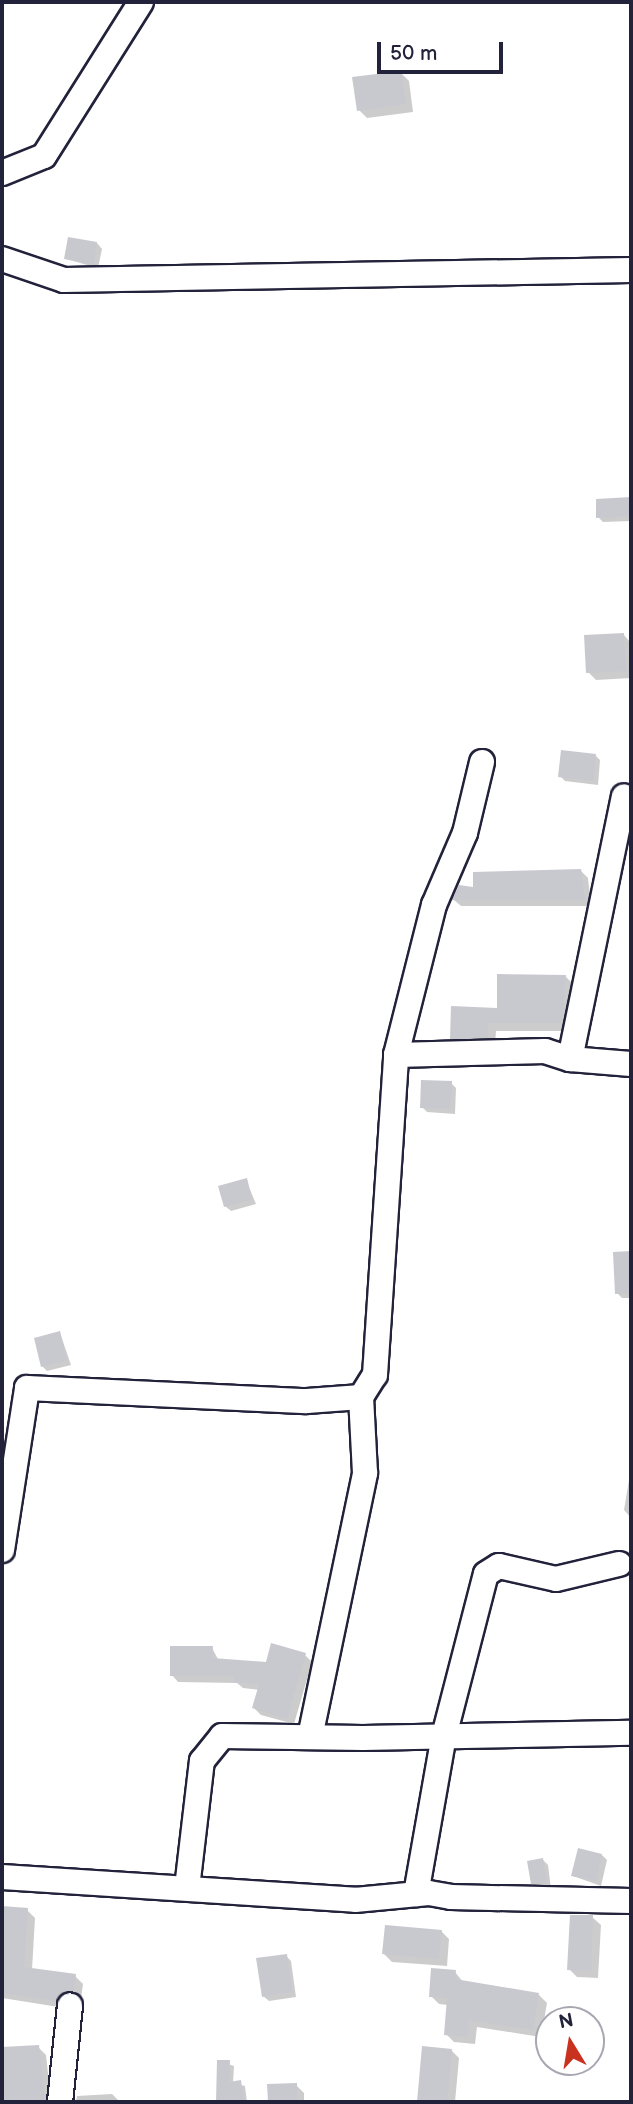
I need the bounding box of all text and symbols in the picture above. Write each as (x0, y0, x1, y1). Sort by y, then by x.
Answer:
scale bar (381, 28, 507, 72)
text: 50 m (390, 41, 437, 66)
north arrow (535, 2006, 605, 2076)
text: N (557, 2009, 575, 2035)

